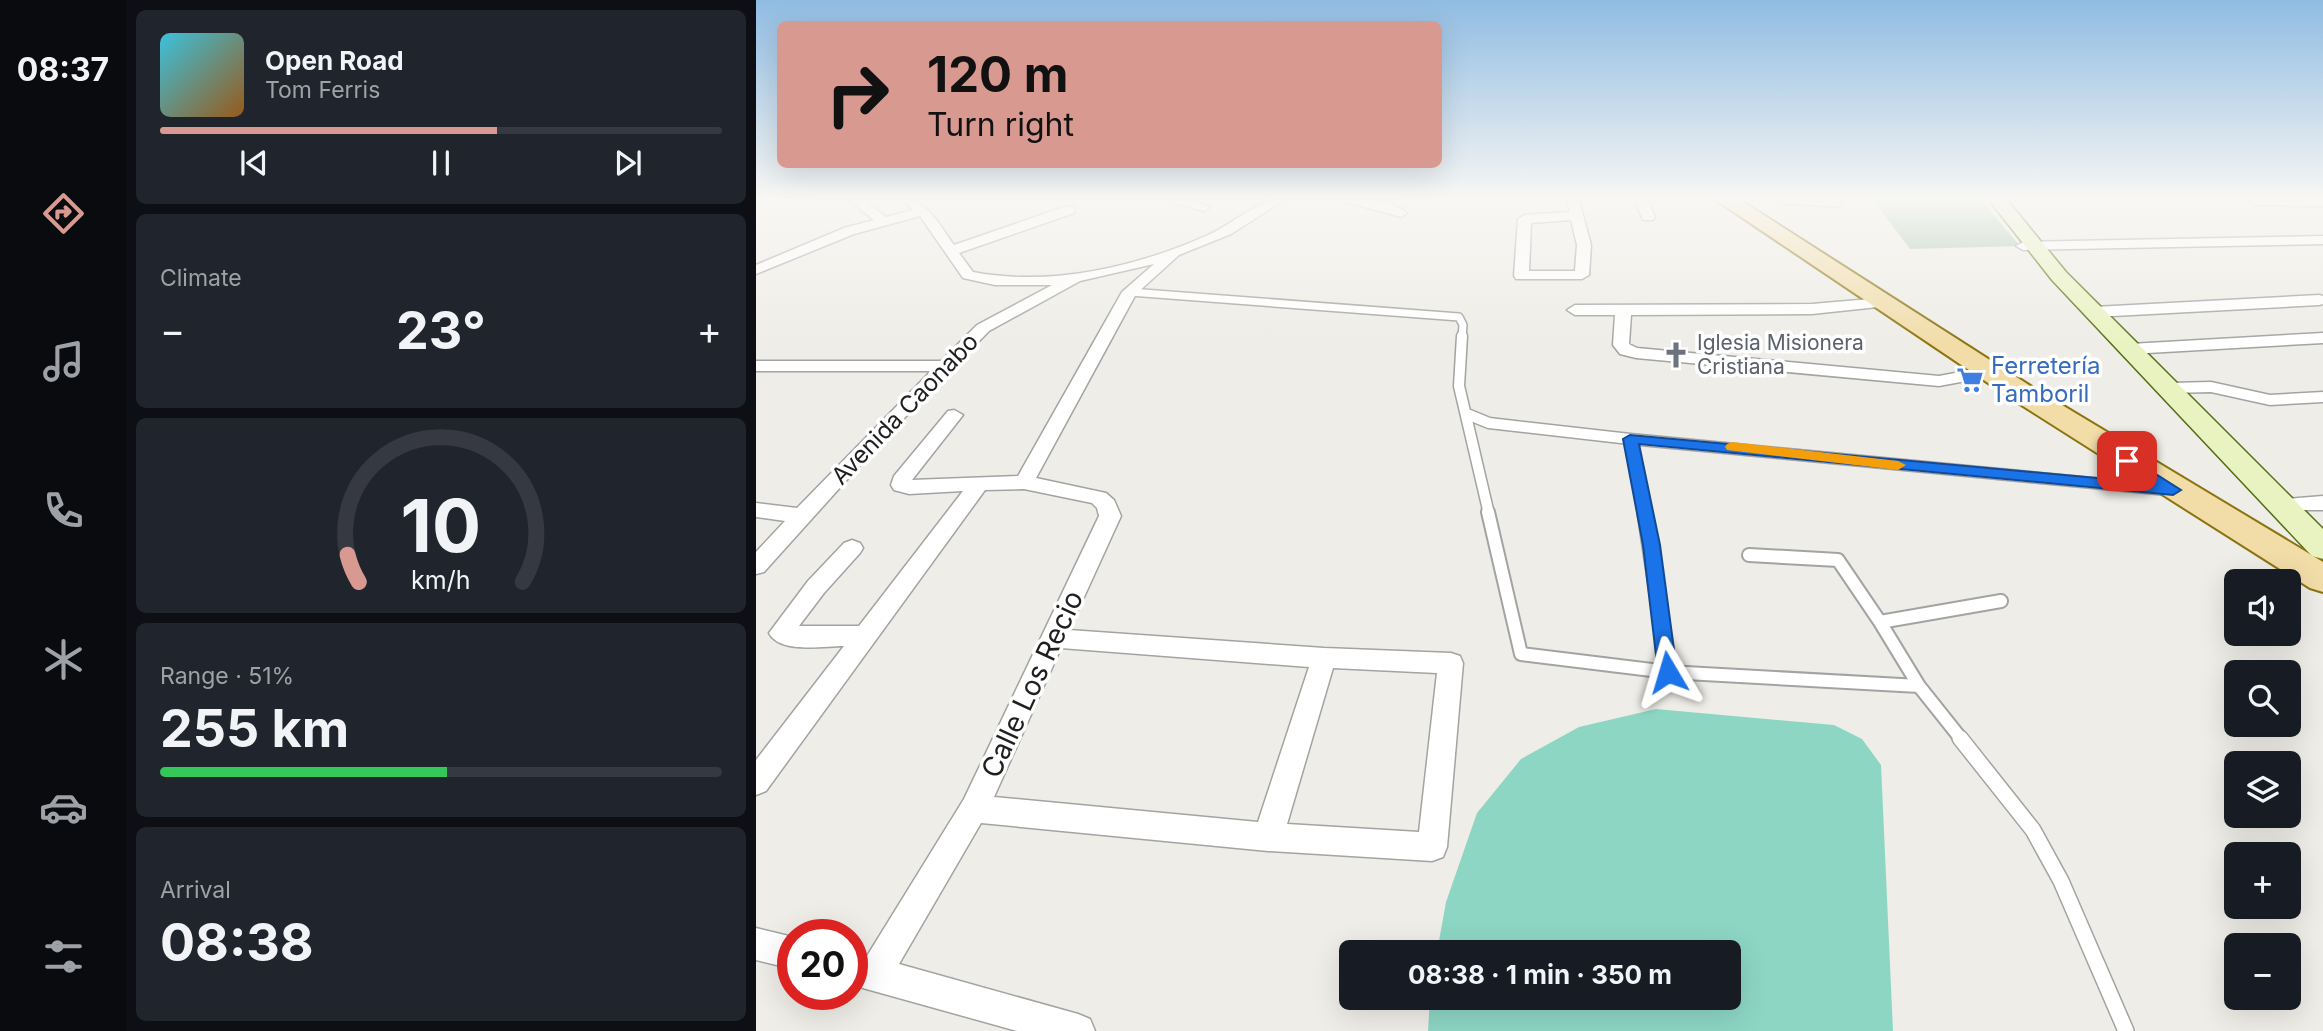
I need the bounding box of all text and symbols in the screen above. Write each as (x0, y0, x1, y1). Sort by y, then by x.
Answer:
text: Open Road (265, 45, 404, 76)
text: 120 m (927, 45, 1068, 104)
icon: right (812, 49, 903, 140)
text: 08:37 (17, 50, 109, 89)
text: Tom Ferris (265, 76, 380, 104)
text: Turn right (927, 105, 1074, 144)
icon: previous (235, 144, 273, 182)
icon: pause (422, 144, 460, 182)
icon: next (609, 144, 647, 182)
icon: directions (39, 189, 88, 238)
text: Climate (160, 264, 242, 292)
text: 23° (396, 299, 486, 362)
text: − (160, 307, 185, 353)
text: + (697, 307, 722, 353)
street label: Avenida Caonabo (825, 327, 984, 490)
place label: Iglesia Misionera Cristiana (1697, 330, 1864, 379)
icon: music (39, 337, 88, 386)
church icon: Iglesia Misionera Cristiana (1661, 340, 1691, 370)
place label: Ferretería Tamboril (1991, 351, 2101, 408)
supermarket icon: Ferretería Tamboril (1955, 365, 1985, 395)
pin (2097, 431, 2157, 491)
icon: arrive (2108, 442, 2146, 480)
text: 10 (401, 481, 481, 570)
icon: phone (39, 486, 88, 535)
text: km/h (411, 564, 471, 594)
map controls (2224, 569, 2301, 1010)
button: sound (2224, 569, 2301, 646)
street label: Calle Los Recio (974, 585, 1090, 783)
icon: climate (39, 635, 88, 684)
position arrow (1631, 635, 1705, 709)
button: search (2224, 660, 2301, 737)
text: Range · 51% (160, 662, 294, 690)
text: 255 km (160, 697, 349, 760)
button: layers (2224, 751, 2301, 828)
icon: car (39, 783, 88, 832)
button: + (2224, 842, 2301, 919)
text: Arrival (160, 876, 231, 904)
text: 08:38 (160, 911, 314, 974)
speed limit sign: 20 (777, 919, 868, 1010)
icon: filters (39, 932, 88, 981)
button: − (2224, 933, 2301, 1010)
text: 08:38 · 1 min · 350 m (1408, 959, 1672, 990)

